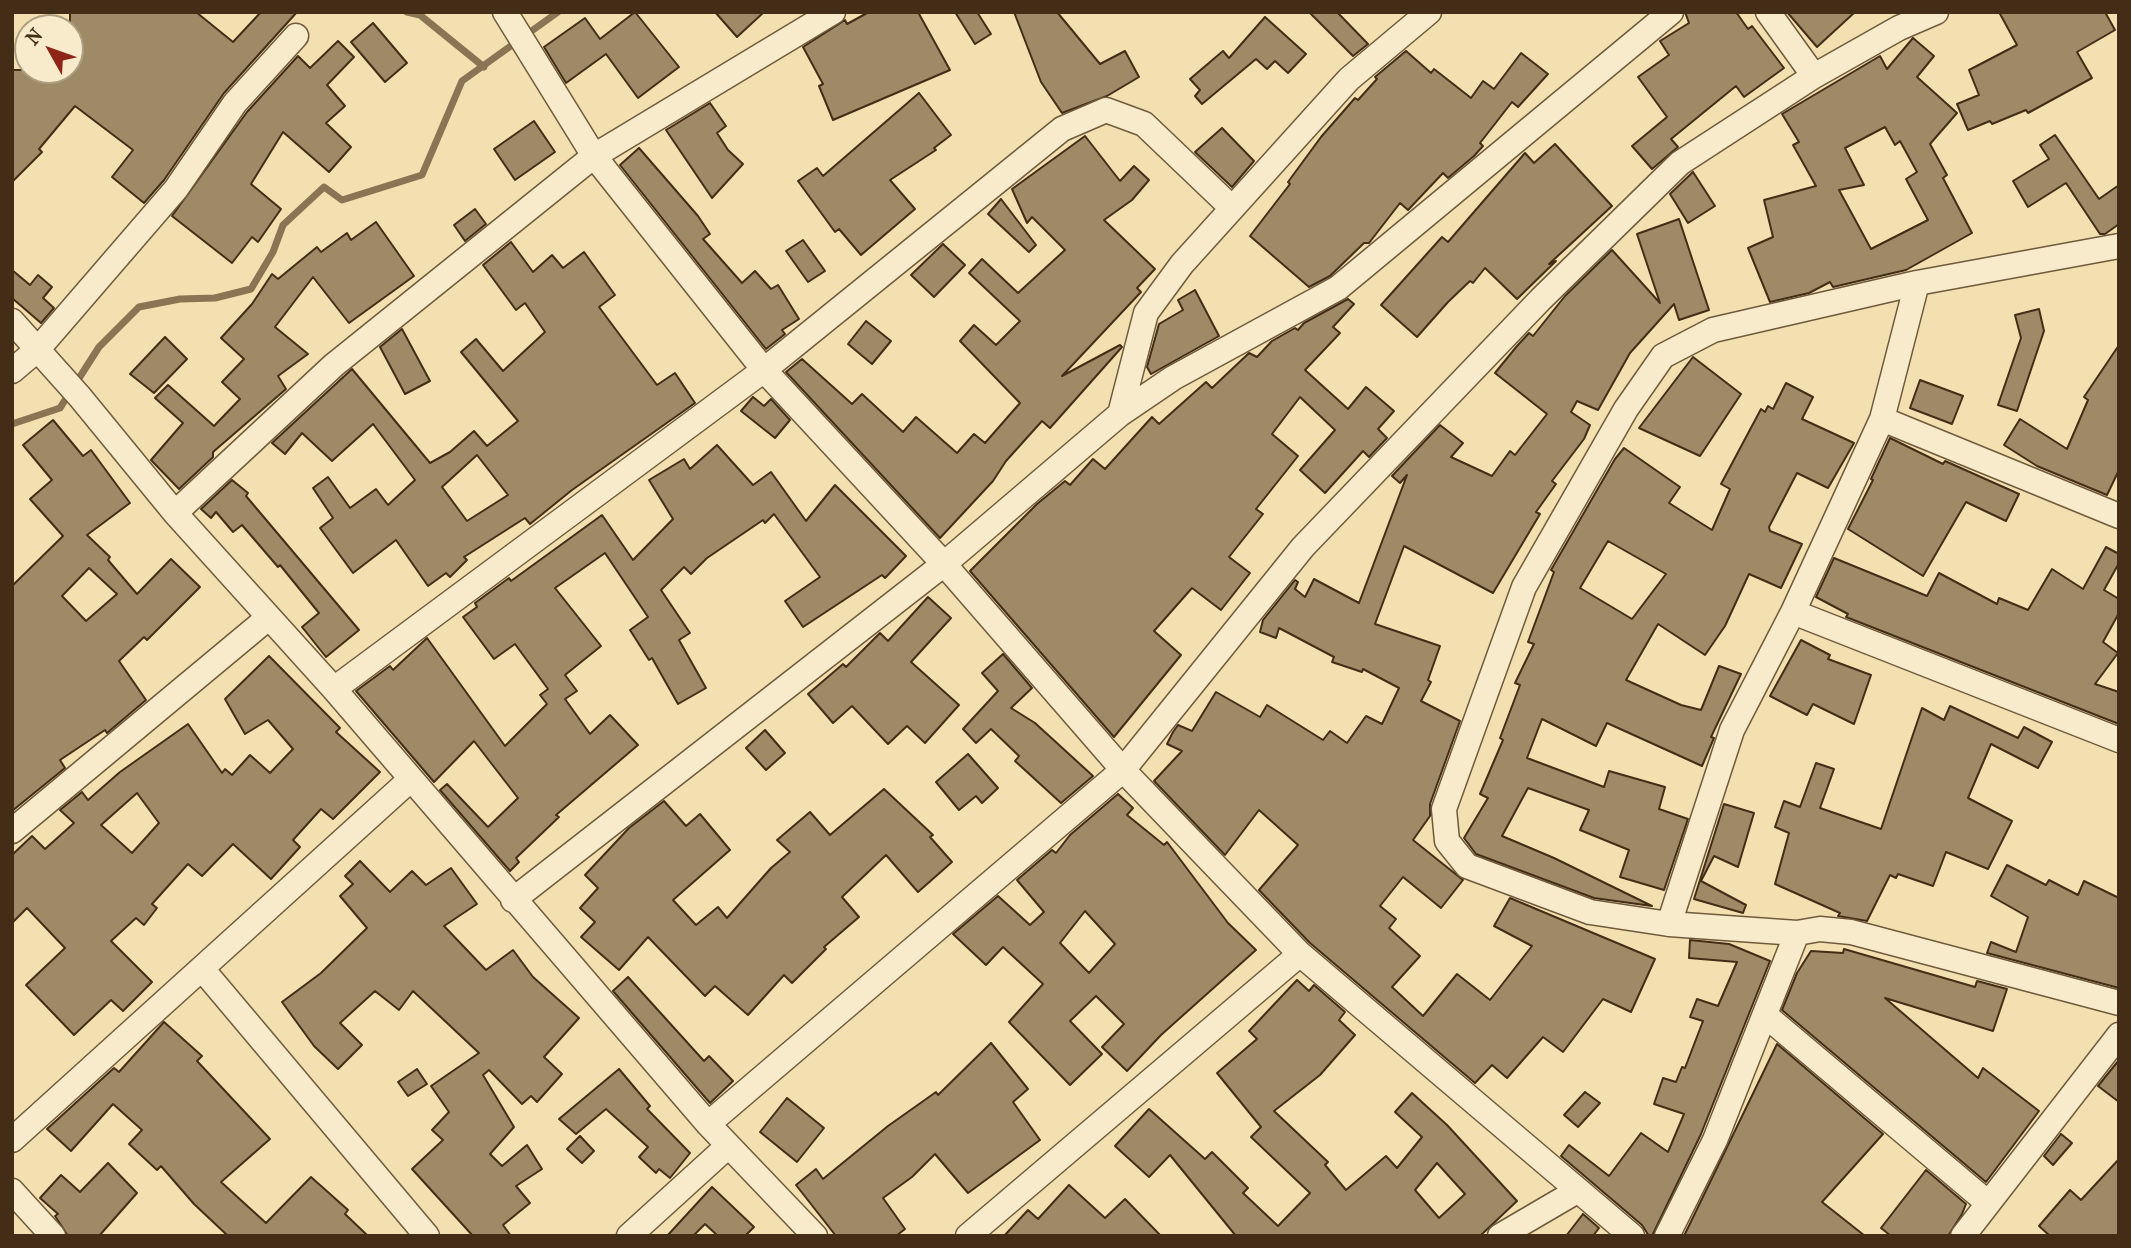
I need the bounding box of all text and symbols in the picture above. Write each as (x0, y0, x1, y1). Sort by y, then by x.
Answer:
north arrow (14, 14, 84, 84)
text: N (21, 24, 48, 49)

